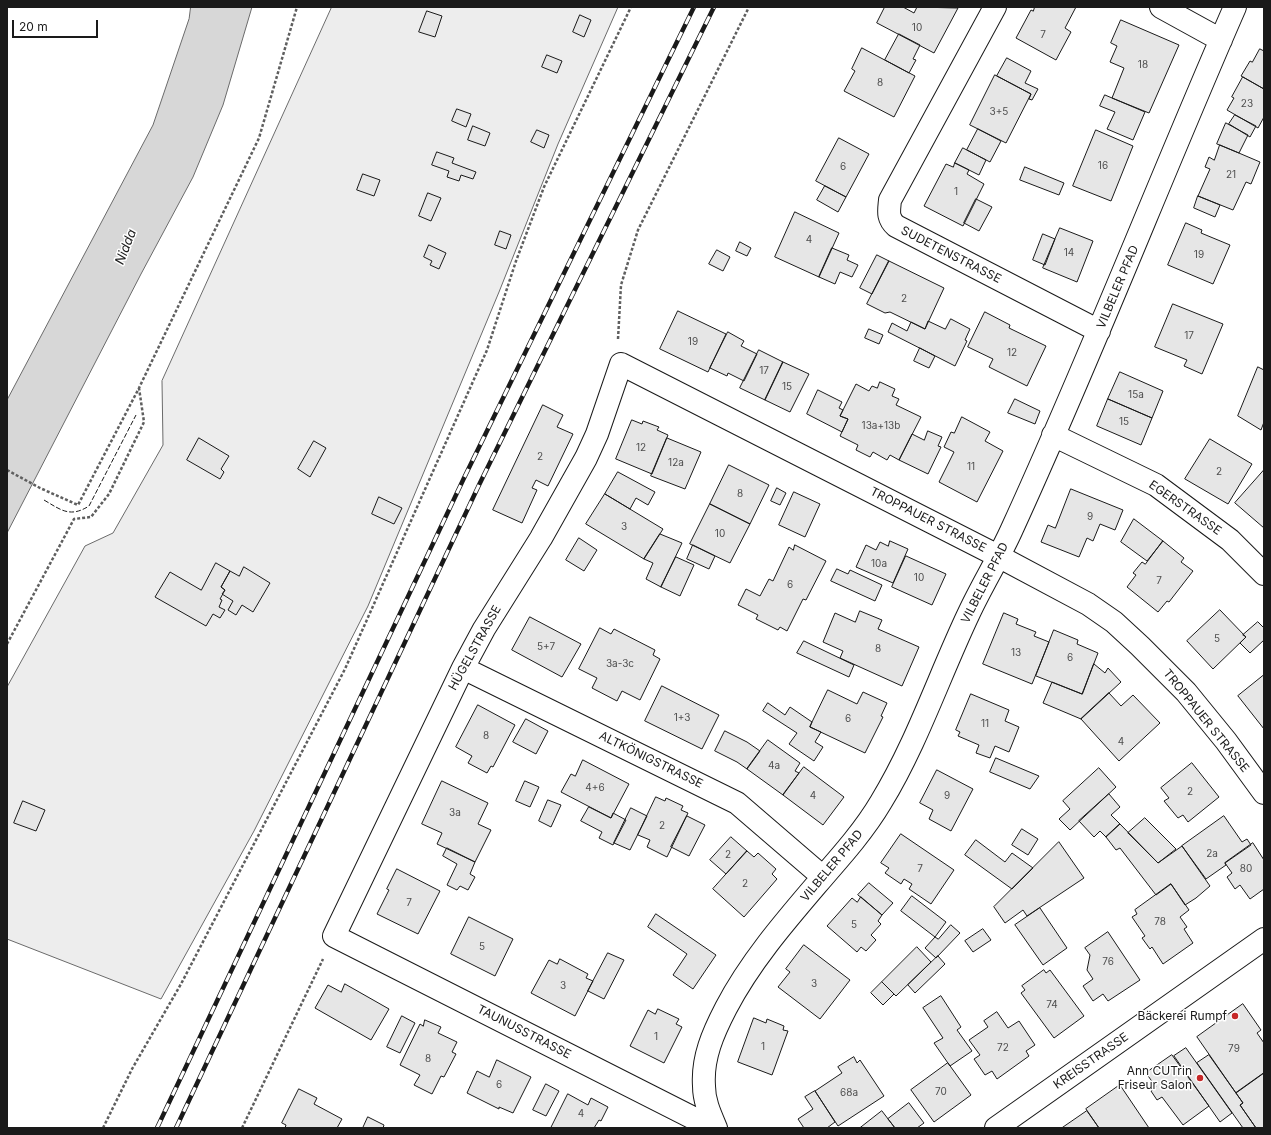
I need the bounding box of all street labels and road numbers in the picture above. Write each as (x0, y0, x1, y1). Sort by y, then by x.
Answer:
street label: SUDETENSTRASSE (898, 223, 1004, 287)
street label: VILBELER PFAD (1094, 243, 1142, 331)
street label: EGERSTRASSE (1146, 478, 1224, 538)
street label: TROPPAUER STRASSE (868, 484, 988, 556)
street label: VILBELER PFAD (958, 540, 1012, 626)
street label: HÜGELSTRASSE (446, 603, 504, 693)
street label: TROPPAUER STRASSE (1160, 667, 1252, 775)
street label: ALTKÖNIGSTRASSE (597, 729, 705, 791)
street label: VILBELER PFAD (798, 827, 866, 905)
street label: TAUNUSSTRASSE (475, 1002, 573, 1062)
street label: KREISSTRASSE (1051, 1030, 1131, 1092)

